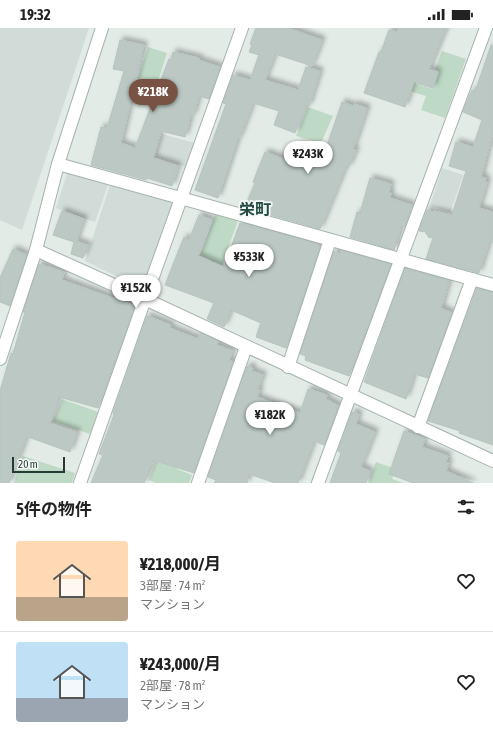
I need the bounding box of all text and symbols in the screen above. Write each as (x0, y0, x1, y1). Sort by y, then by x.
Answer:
text: 19:32 (20, 6, 51, 23)
pin: ¥218K (125, 79, 181, 113)
text: ¥218K (138, 84, 168, 99)
pin: ¥243K (280, 141, 336, 175)
text: ¥243K (293, 146, 323, 161)
district label: 栄町 (239, 200, 271, 218)
pin: ¥533K (221, 244, 277, 278)
text: ¥533K (234, 249, 264, 264)
pin: ¥152K (108, 275, 164, 309)
text: ¥152K (121, 280, 151, 295)
pin: ¥182K (242, 402, 298, 436)
text: ¥182K (255, 407, 285, 422)
scale bar (12, 455, 65, 474)
text: 20 m (18, 458, 38, 470)
icon: filters (455, 496, 477, 518)
text: 5件の物件 (16, 499, 92, 519)
text: ¥218,000/月 (140, 554, 221, 574)
icon: home (48, 557, 96, 605)
icon: heart (455, 570, 477, 592)
text: 3部屋 · 74 m² (140, 578, 205, 593)
text: マンション (140, 597, 205, 612)
text: ¥243,000/月 (140, 654, 221, 674)
icon: home (48, 658, 96, 706)
icon: heart (455, 671, 477, 693)
text: 2部屋 · 78 m² (140, 678, 205, 693)
text: マンション (140, 697, 205, 712)

